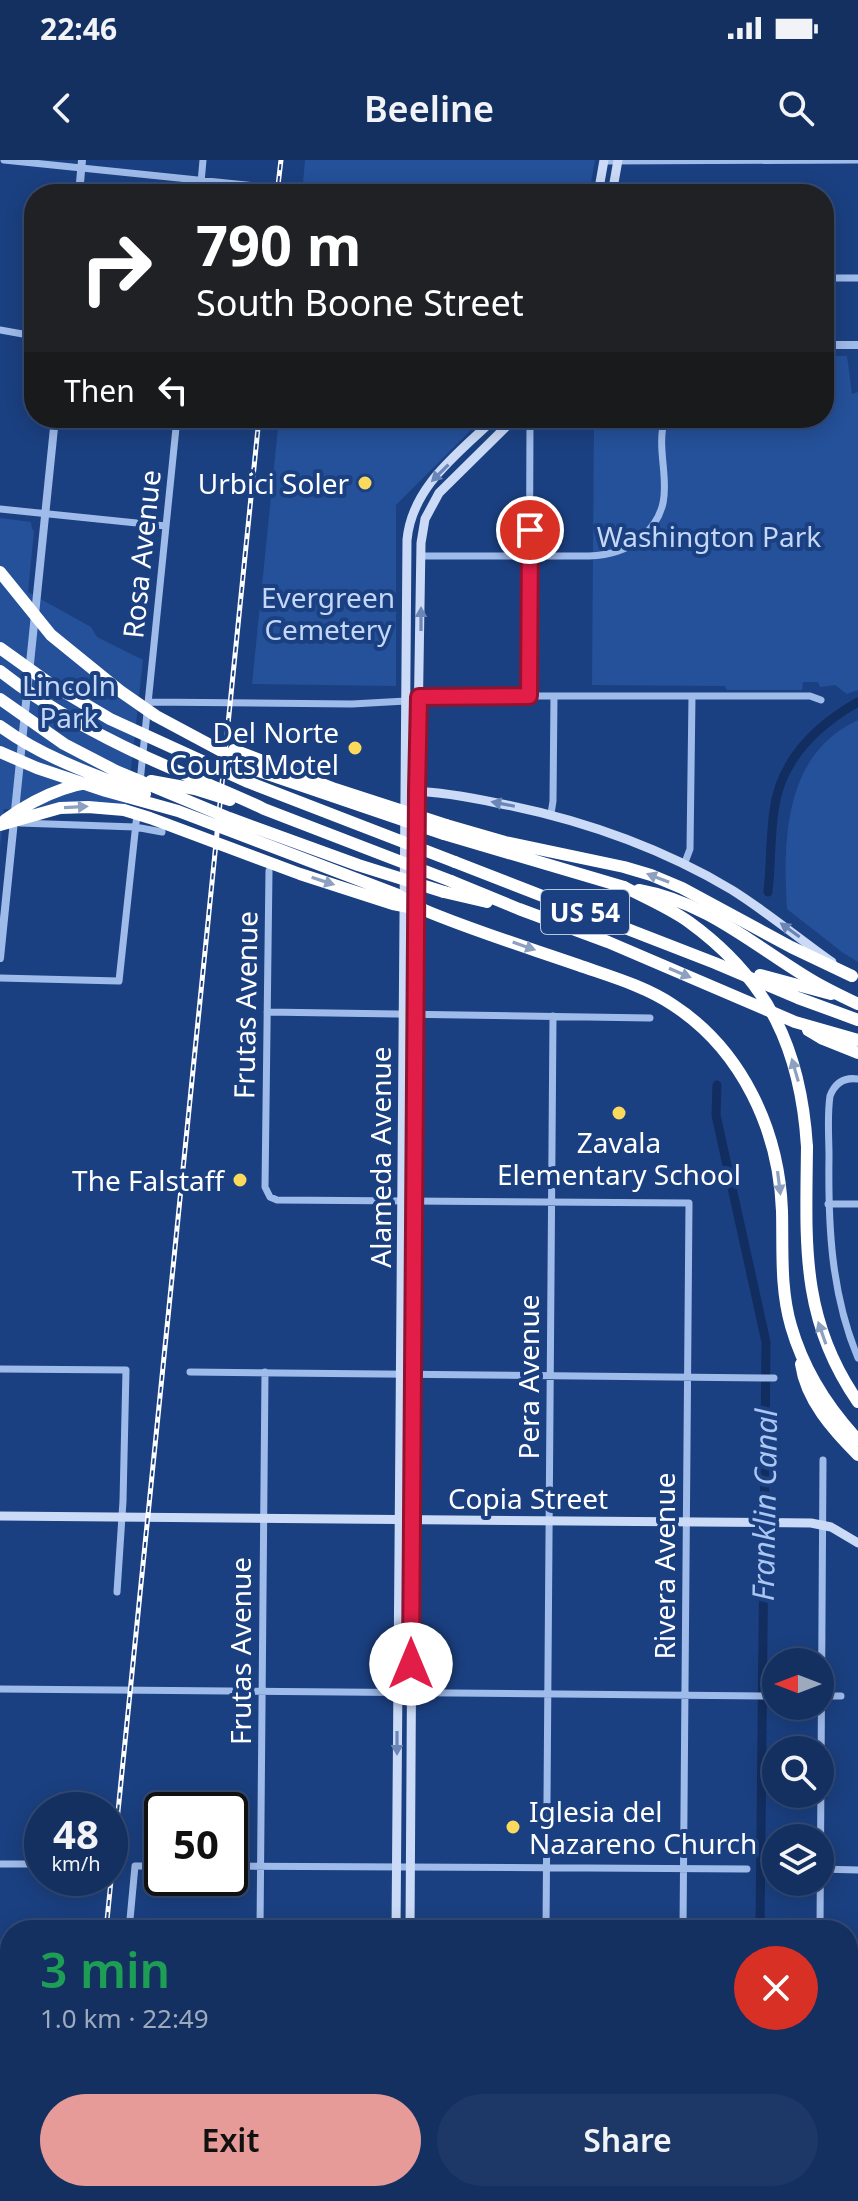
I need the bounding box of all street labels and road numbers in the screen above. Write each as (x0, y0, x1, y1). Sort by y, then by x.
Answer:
street label: Rosa Avenue (113, 468, 169, 640)
road number: US 54 (541, 890, 629, 934)
street label: Frutas Avenue (224, 911, 266, 1099)
street label: Alameda Avenue (361, 1046, 399, 1268)
street label: Pera Avenue (509, 1294, 547, 1460)
street label: Rivera Avenue (645, 1473, 683, 1659)
street label: Copia Street (448, 1479, 608, 1517)
street label: Frutas Avenue (221, 1557, 259, 1745)

